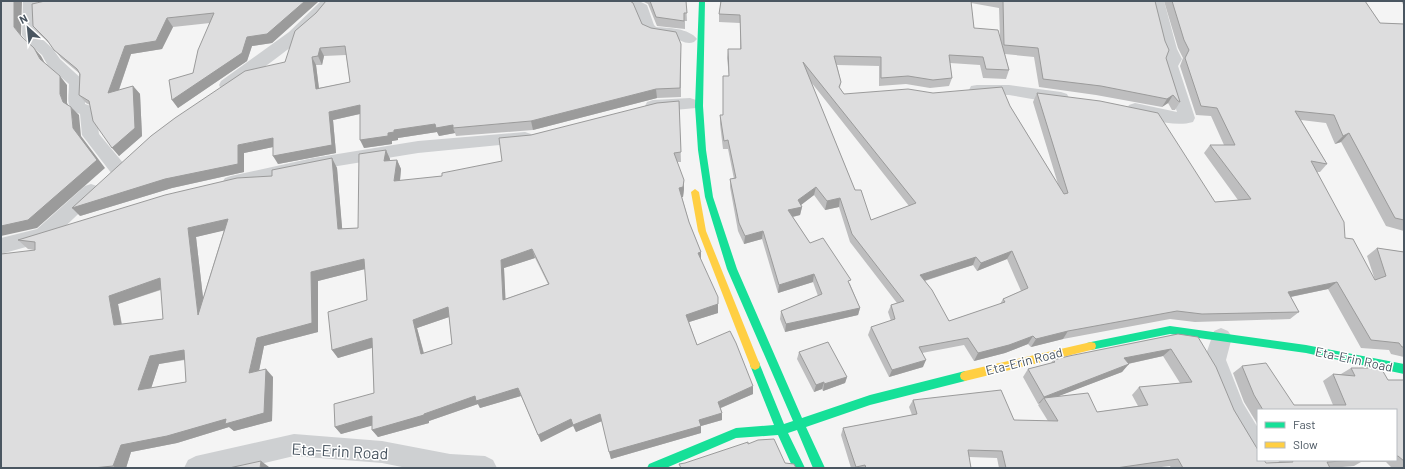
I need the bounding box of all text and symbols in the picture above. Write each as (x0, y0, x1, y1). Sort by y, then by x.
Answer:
north arrow (8, 8, 48, 48)
text: N (17, 11, 29, 26)
street label: Eta-Erin Road (1314, 343, 1394, 375)
street label: Eta-Erin Road (984, 344, 1064, 378)
legend (1257, 409, 1397, 461)
text: Fast (1293, 417, 1316, 431)
text: Slow (1293, 437, 1318, 451)
street label: Eta-Erin Road (291, 438, 389, 463)

